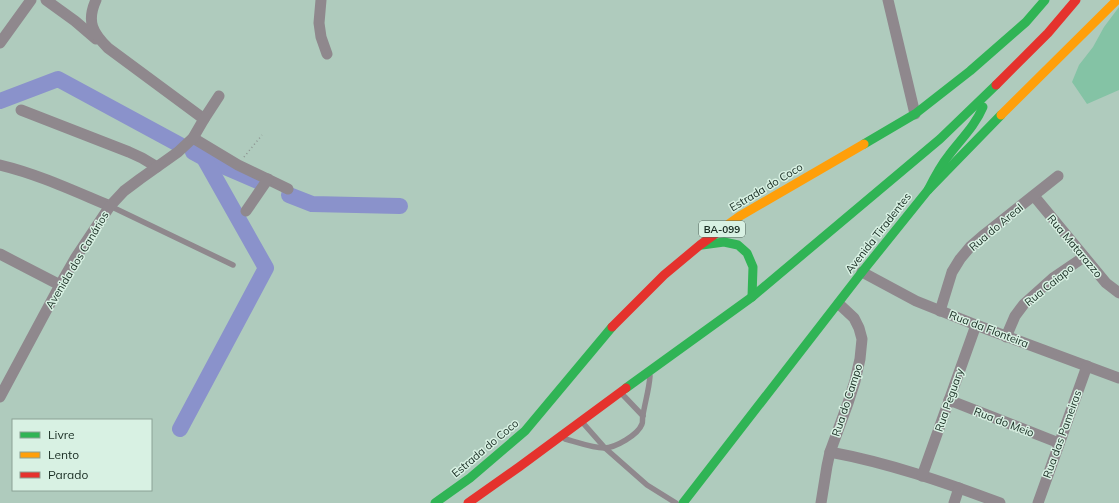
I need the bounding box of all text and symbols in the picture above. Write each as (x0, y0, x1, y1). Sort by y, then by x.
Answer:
street label: Estrada do Coco (727, 160, 805, 214)
street label: Avenida Tiradentes (842, 190, 914, 276)
street label: Rua do Areal (966, 200, 1026, 254)
street label: Avenida dos Canários (42, 209, 112, 311)
street label: Rua Matarazzo (1045, 212, 1105, 280)
road number: BA-099 (699, 221, 745, 237)
street label: Rua Caiapo (1021, 261, 1077, 309)
street label: Rua da Flonteira (947, 307, 1031, 351)
street label: Rua do Campo (829, 362, 865, 438)
street label: Rua Peguary (932, 366, 966, 434)
street label: Rua das Pameiras (1040, 388, 1084, 480)
street label: Rua do Meio (972, 404, 1036, 440)
street label: Estrada do Coco (449, 416, 521, 480)
legend (12, 419, 152, 491)
text: Livre (48, 427, 75, 442)
text: Lento (48, 447, 79, 462)
text: Parado (48, 467, 88, 482)

